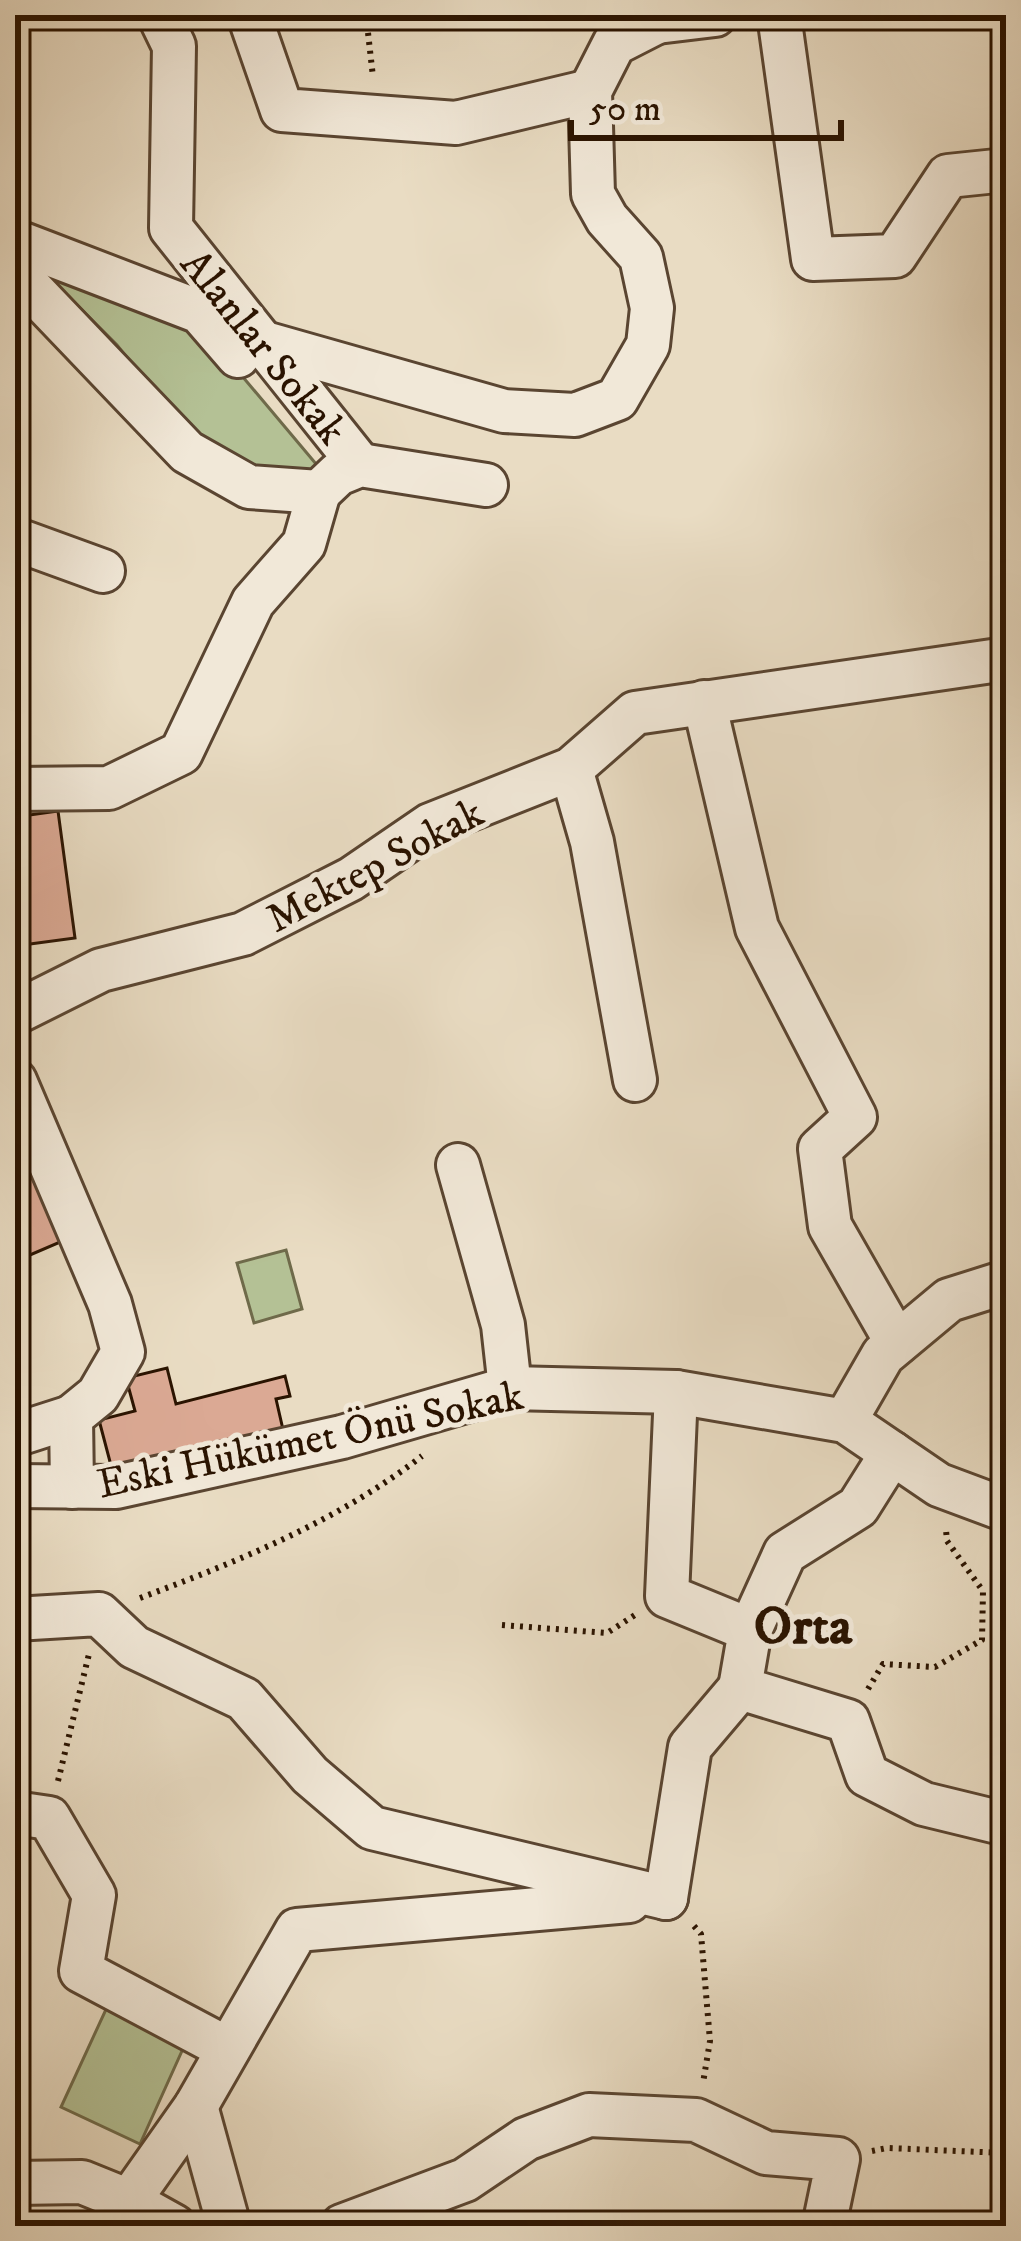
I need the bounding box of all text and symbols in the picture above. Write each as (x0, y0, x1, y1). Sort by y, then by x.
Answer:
scale bar (571, 66, 841, 140)
text: 50 m (589, 87, 661, 132)
street label: Alanlar Sokak (168, 240, 357, 456)
street label: Mektep Sokak (258, 788, 493, 946)
street label: Eski Hükümet Önü Sokak (93, 1370, 528, 1511)
district label: Orta (754, 1594, 853, 1661)

